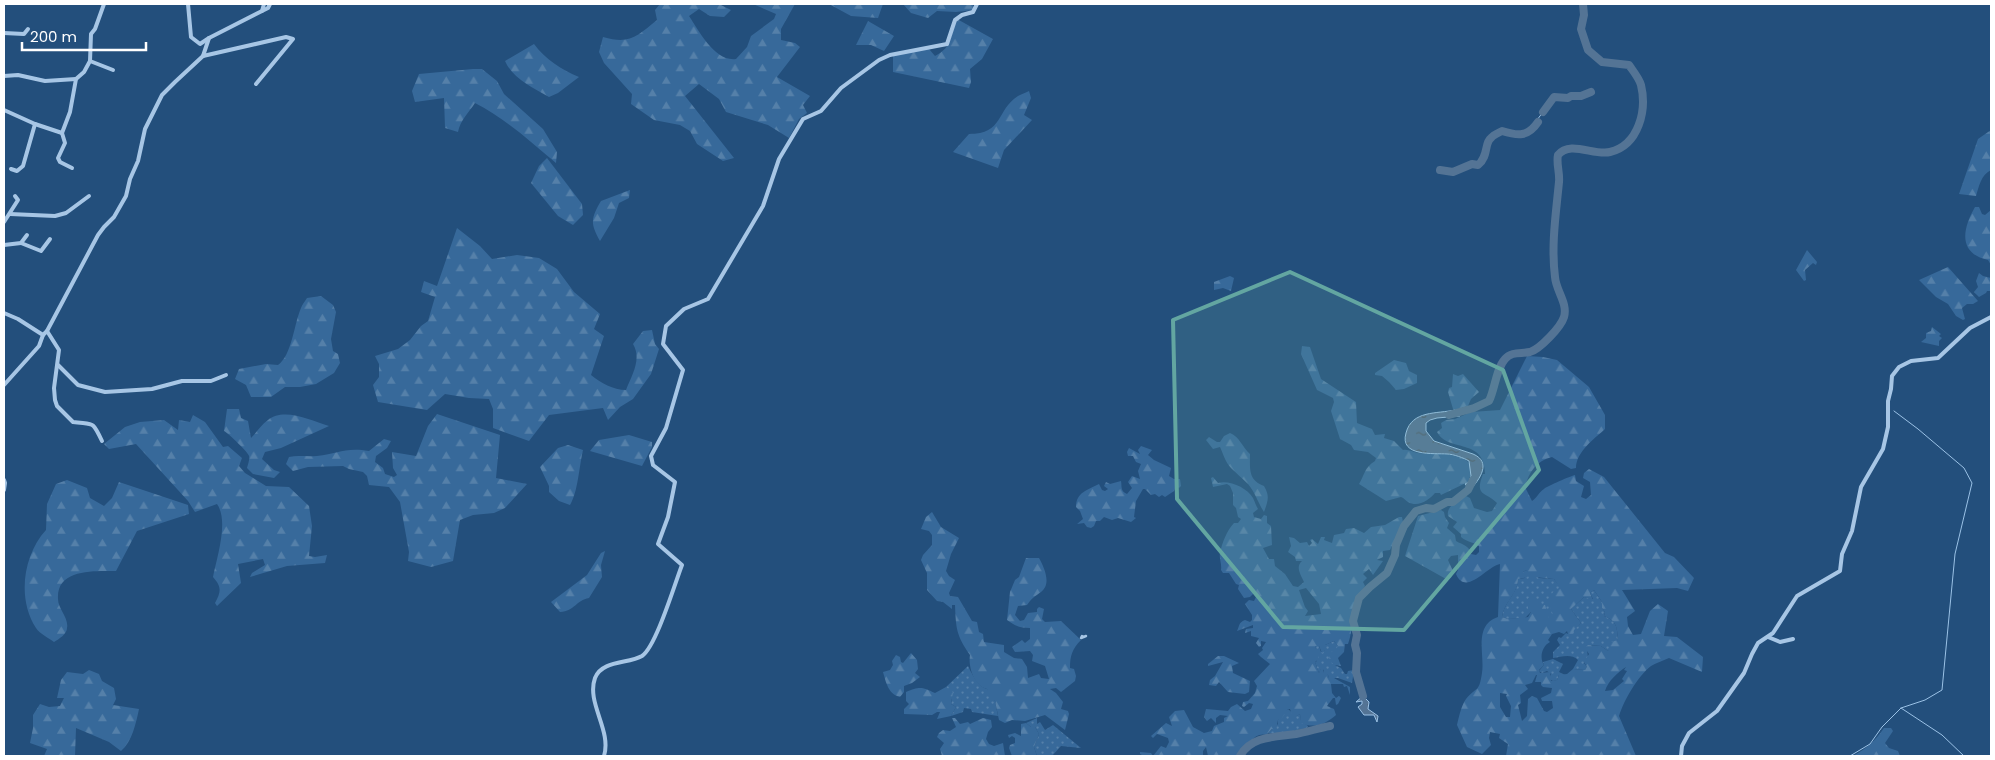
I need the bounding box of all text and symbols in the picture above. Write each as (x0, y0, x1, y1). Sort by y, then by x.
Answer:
scale bar (22, 20, 146, 52)
text: 200 m (30, 26, 77, 47)

